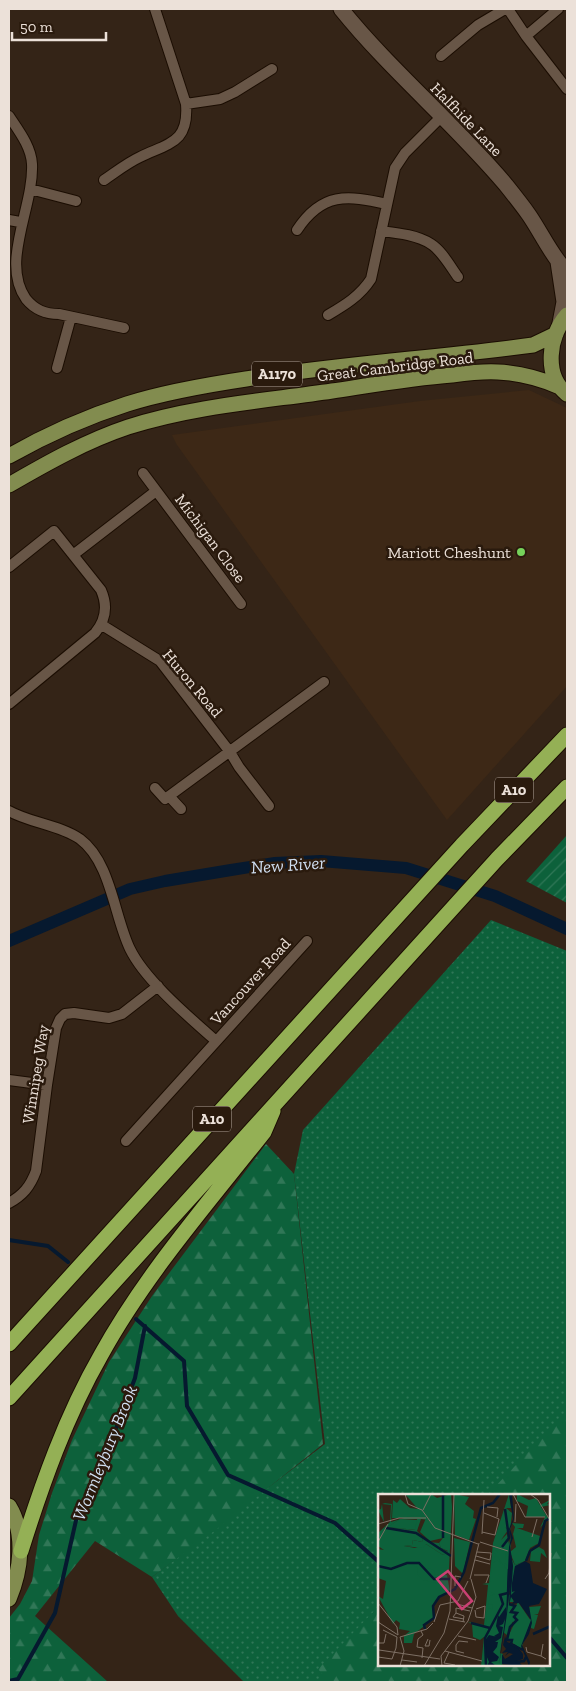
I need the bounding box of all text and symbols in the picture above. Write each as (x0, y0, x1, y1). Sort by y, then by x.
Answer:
scale bar (12, 10, 106, 42)
text: 50 m (20, 18, 53, 36)
street label: Halfhide Lane (427, 78, 507, 160)
street label: Great Cambridge Road (316, 347, 475, 386)
road number: A1170 (252, 362, 302, 386)
street label: Michigan Close (171, 490, 250, 586)
place label: Mariott Cheshunt (388, 543, 511, 562)
marker: Mariott Cheshunt (515, 546, 527, 558)
street label: Huron Road (159, 645, 227, 721)
road number: A10 (495, 778, 533, 802)
water label: New River (250, 851, 327, 879)
street label: Vancouver Road (206, 934, 295, 1029)
street label: Winnipeg Way (18, 1022, 53, 1125)
road number: A10 (193, 1106, 231, 1132)
water label: Wormleybury Brook (68, 1382, 142, 1524)
inset map (378, 1494, 551, 1666)

